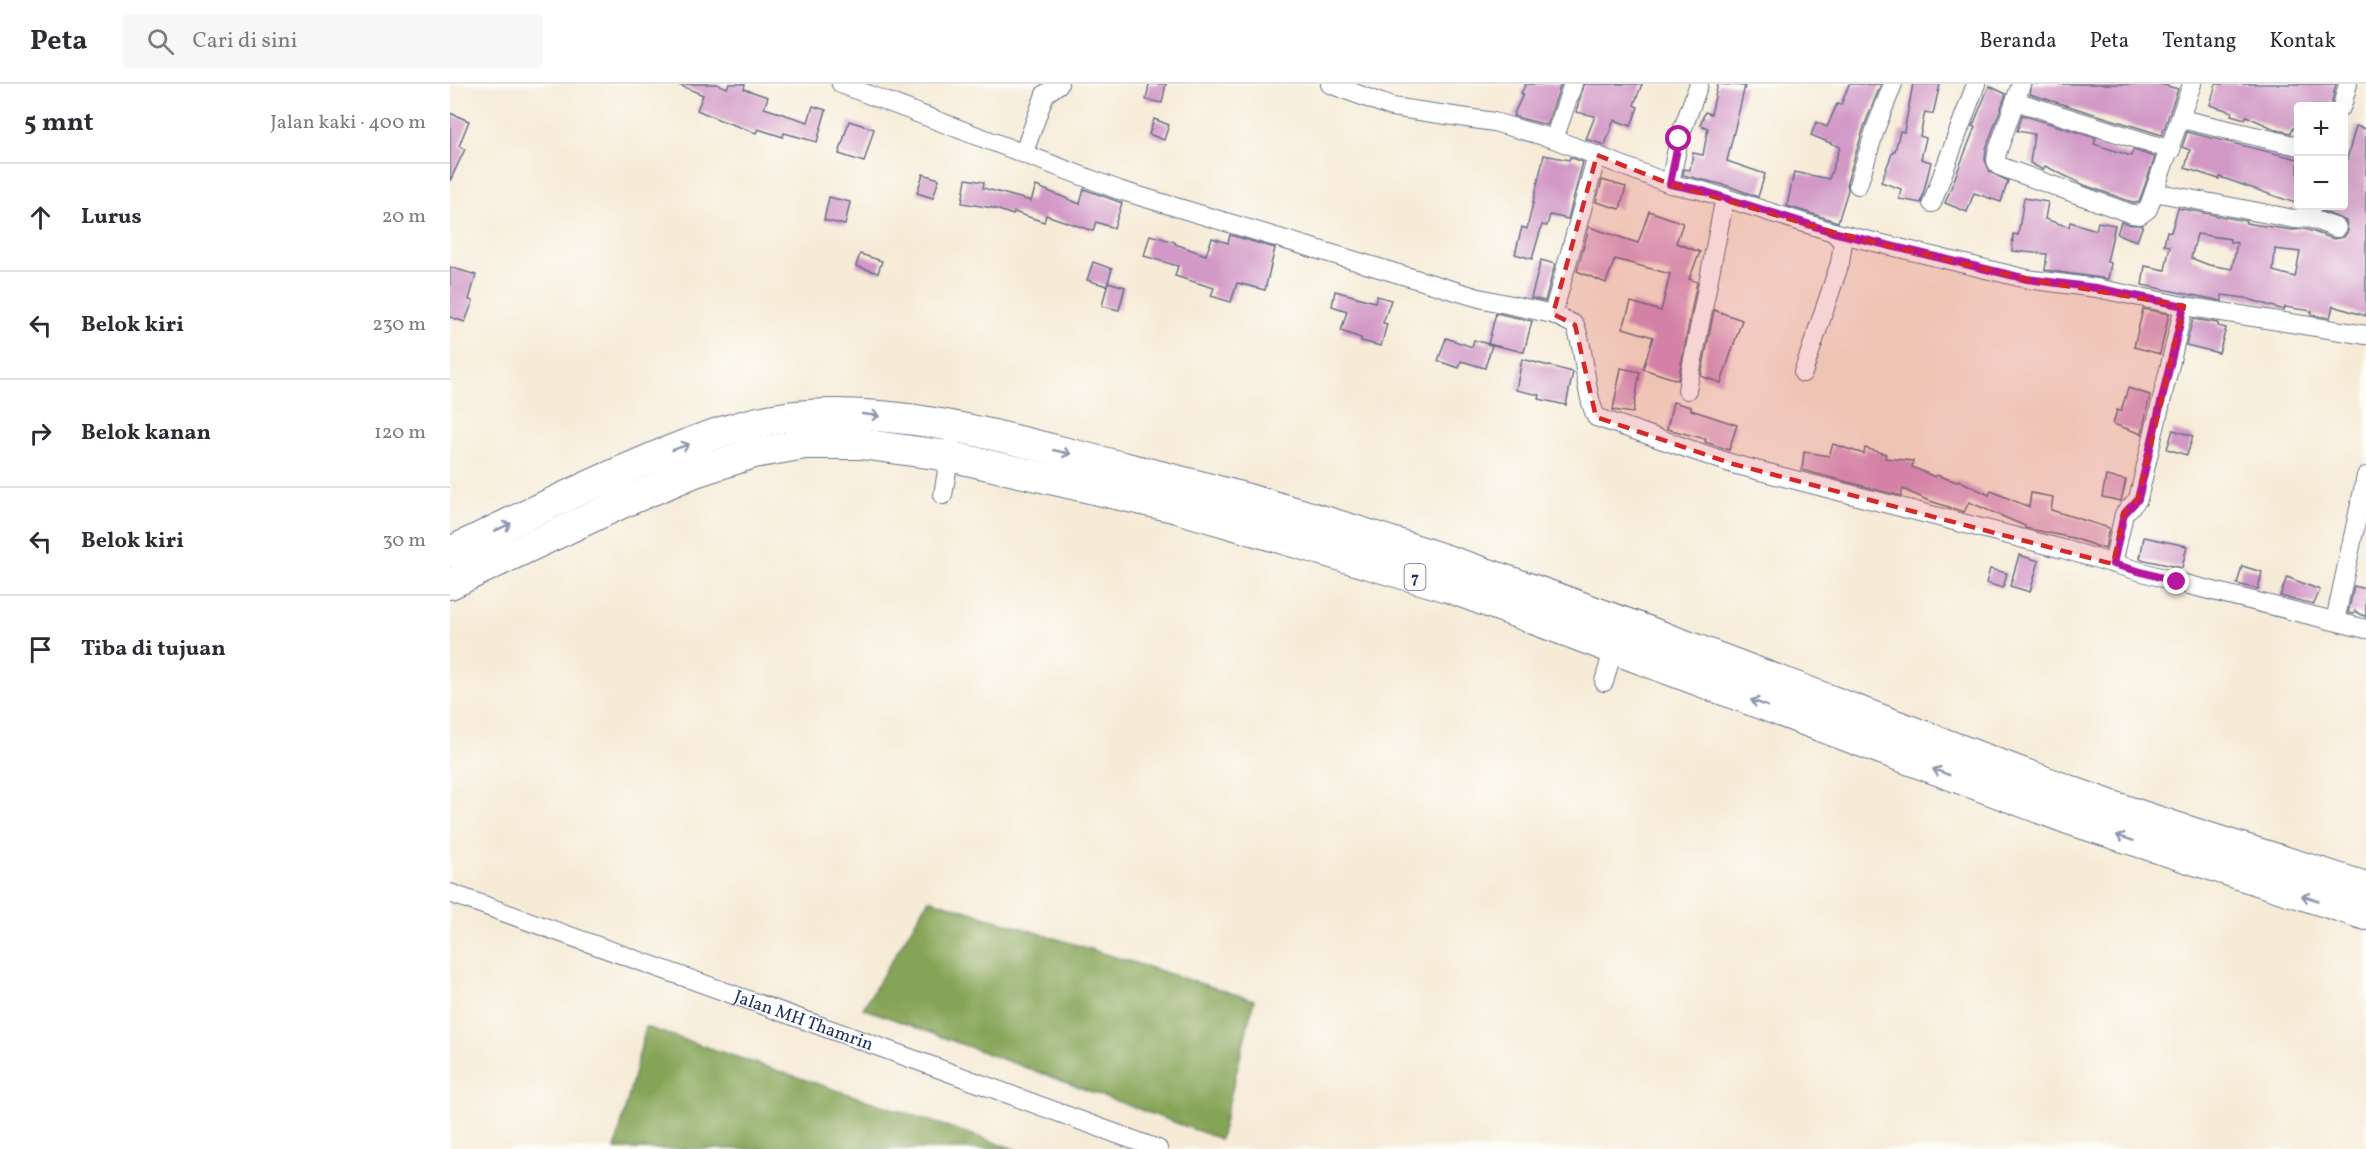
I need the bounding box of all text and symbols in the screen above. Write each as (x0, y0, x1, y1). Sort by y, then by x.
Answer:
search box (123, 14, 543, 68)
text: Peta (30, 22, 87, 61)
icon: search (144, 25, 177, 58)
text: Cari di sini (192, 26, 297, 57)
text: Beranda (1979, 27, 2057, 56)
text: Peta (2090, 27, 2129, 56)
text: Tentang (2162, 27, 2237, 56)
text: Kontak (2270, 27, 2336, 56)
map controls (2294, 102, 2348, 210)
button: + (2294, 102, 2348, 156)
text: 5 mnt (24, 105, 94, 141)
text: Jalan kaki · 400 m (270, 109, 426, 137)
route start (1665, 125, 1691, 151)
button: − (2294, 156, 2348, 210)
icon: ahead (24, 201, 57, 234)
text: Lurus (81, 202, 142, 233)
text: 20 m (382, 203, 426, 231)
icon: left (24, 309, 57, 342)
text: Belok kiri (81, 310, 184, 341)
text: 230 m (372, 311, 426, 339)
one-way arrow (861, 410, 880, 421)
icon: right (24, 417, 57, 450)
text: Belok kanan (81, 418, 211, 449)
text: 120 m (374, 419, 426, 447)
one-way arrow (671, 440, 689, 451)
one-way arrow (1052, 447, 1071, 459)
one-way arrow (493, 520, 511, 532)
icon: left (24, 525, 57, 558)
text: Belok kiri (81, 526, 184, 557)
text: 30 m (382, 527, 426, 555)
road number: 7 (1404, 564, 1426, 590)
route end (2163, 568, 2189, 594)
icon: arrive (24, 633, 57, 666)
text: Tiba di tujuan (81, 634, 226, 665)
one-way arrow (1750, 697, 1768, 708)
one-way arrow (1932, 765, 1951, 776)
one-way arrow (2116, 832, 2135, 843)
one-way arrow (2301, 892, 2320, 903)
street label: Jalan MH Thamrin (730, 985, 877, 1058)

